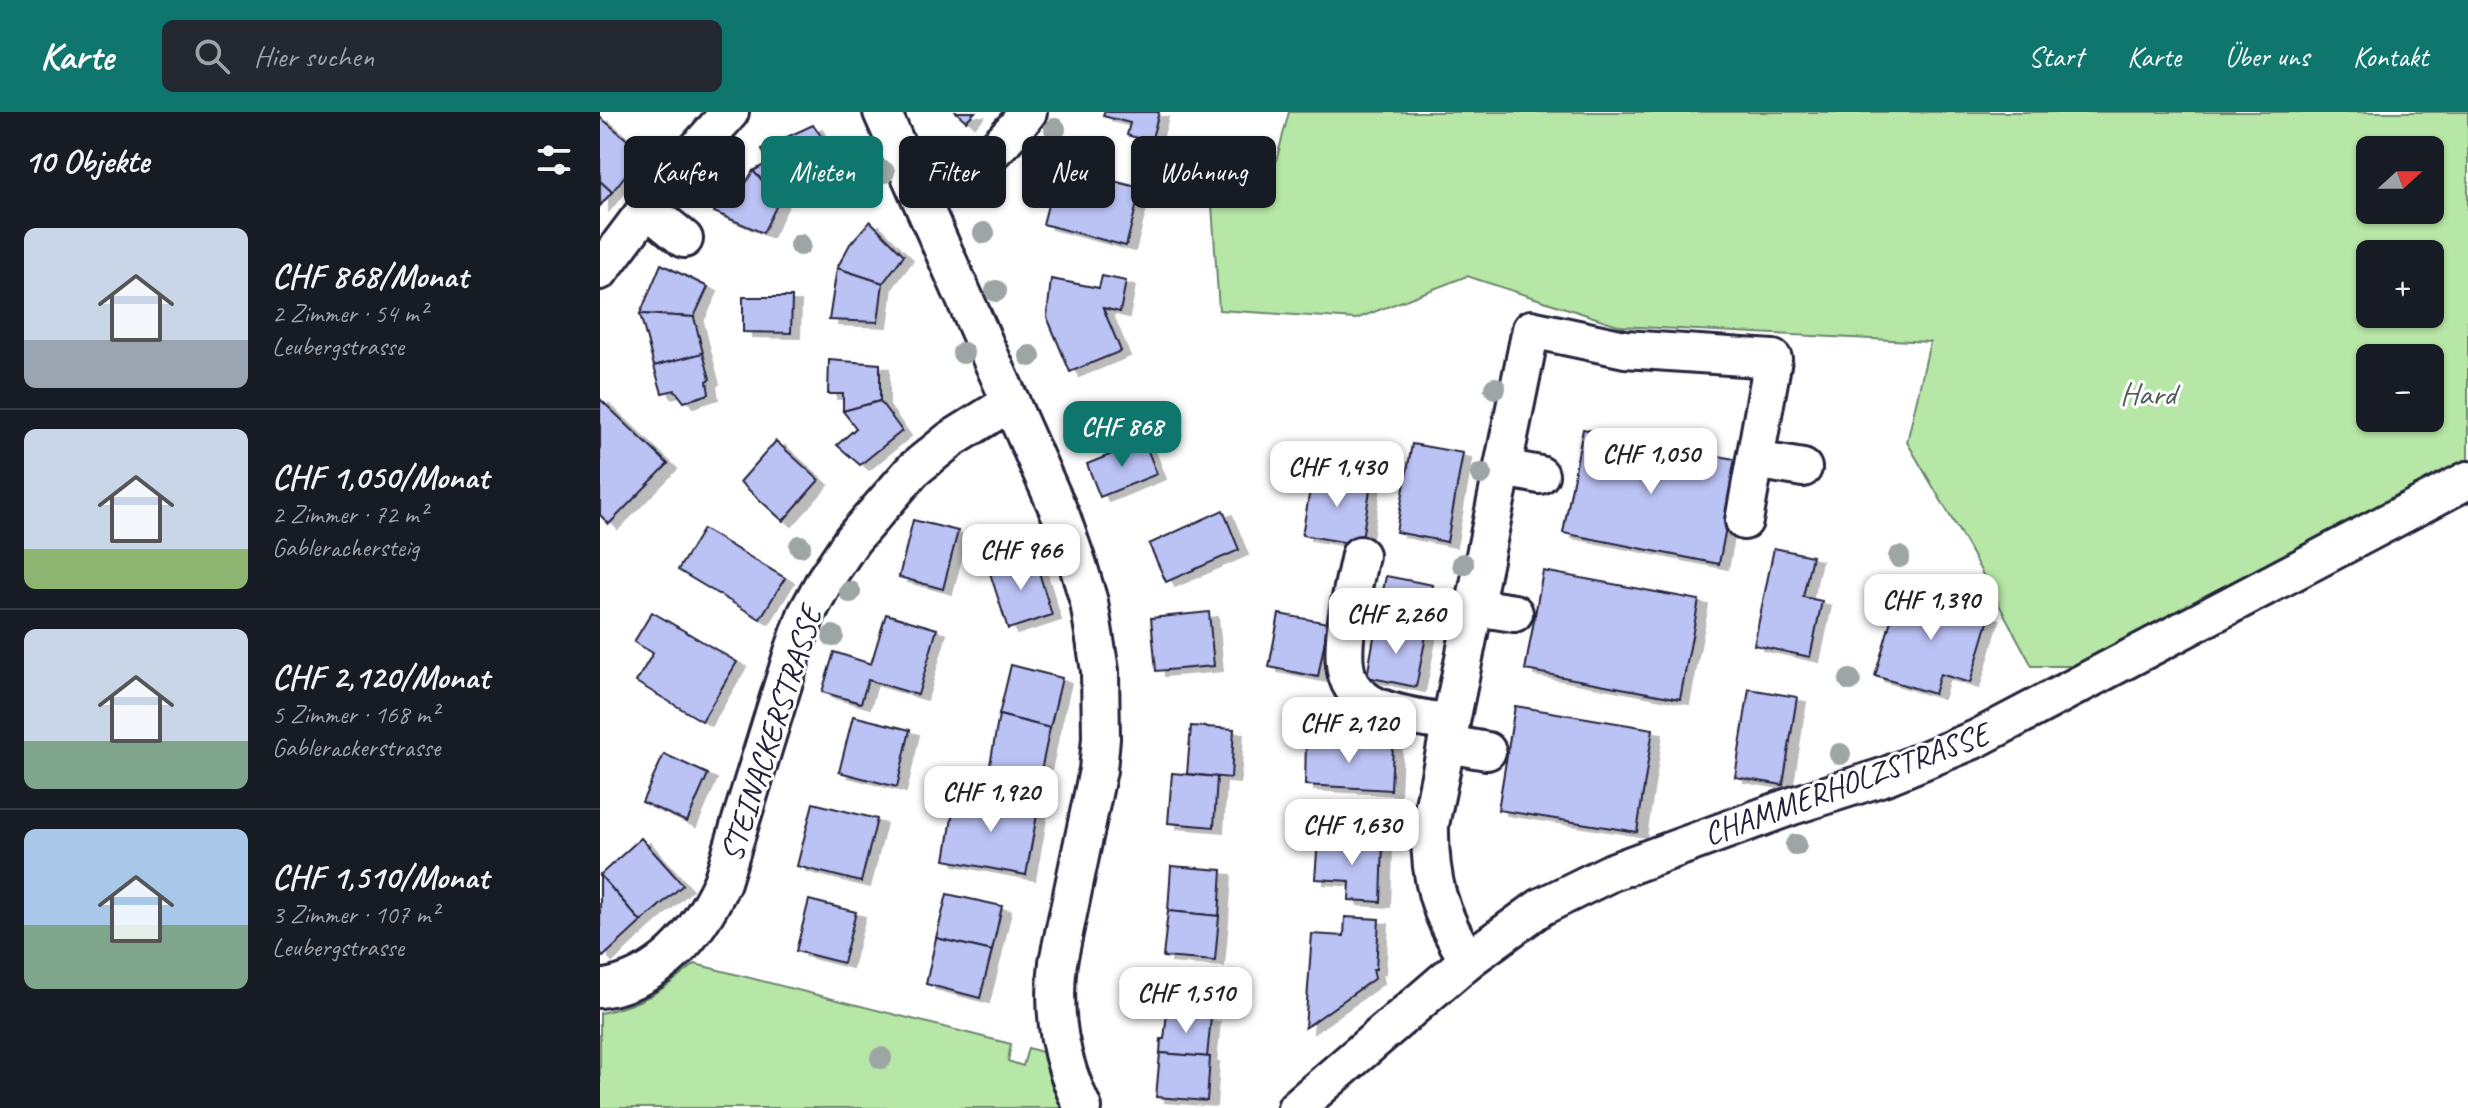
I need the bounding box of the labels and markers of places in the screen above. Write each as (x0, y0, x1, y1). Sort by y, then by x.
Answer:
pin: CHF 868 (1048, 401, 1196, 469)
pin: CHF 1,050 (1559, 428, 1743, 496)
pin: CHF 1,430 (1245, 441, 1429, 509)
pin: CHF 966 (947, 524, 1095, 592)
pin: CHF 1,390 (1839, 574, 2023, 642)
pin: CHF 2,260 (1304, 588, 1488, 656)
pin: CHF 2,120 (1257, 697, 1441, 765)
pin: CHF 1,920 (899, 766, 1083, 834)
pin: CHF 1,630 (1260, 799, 1444, 867)
pin: CHF 1,510 (1094, 967, 1278, 1035)

